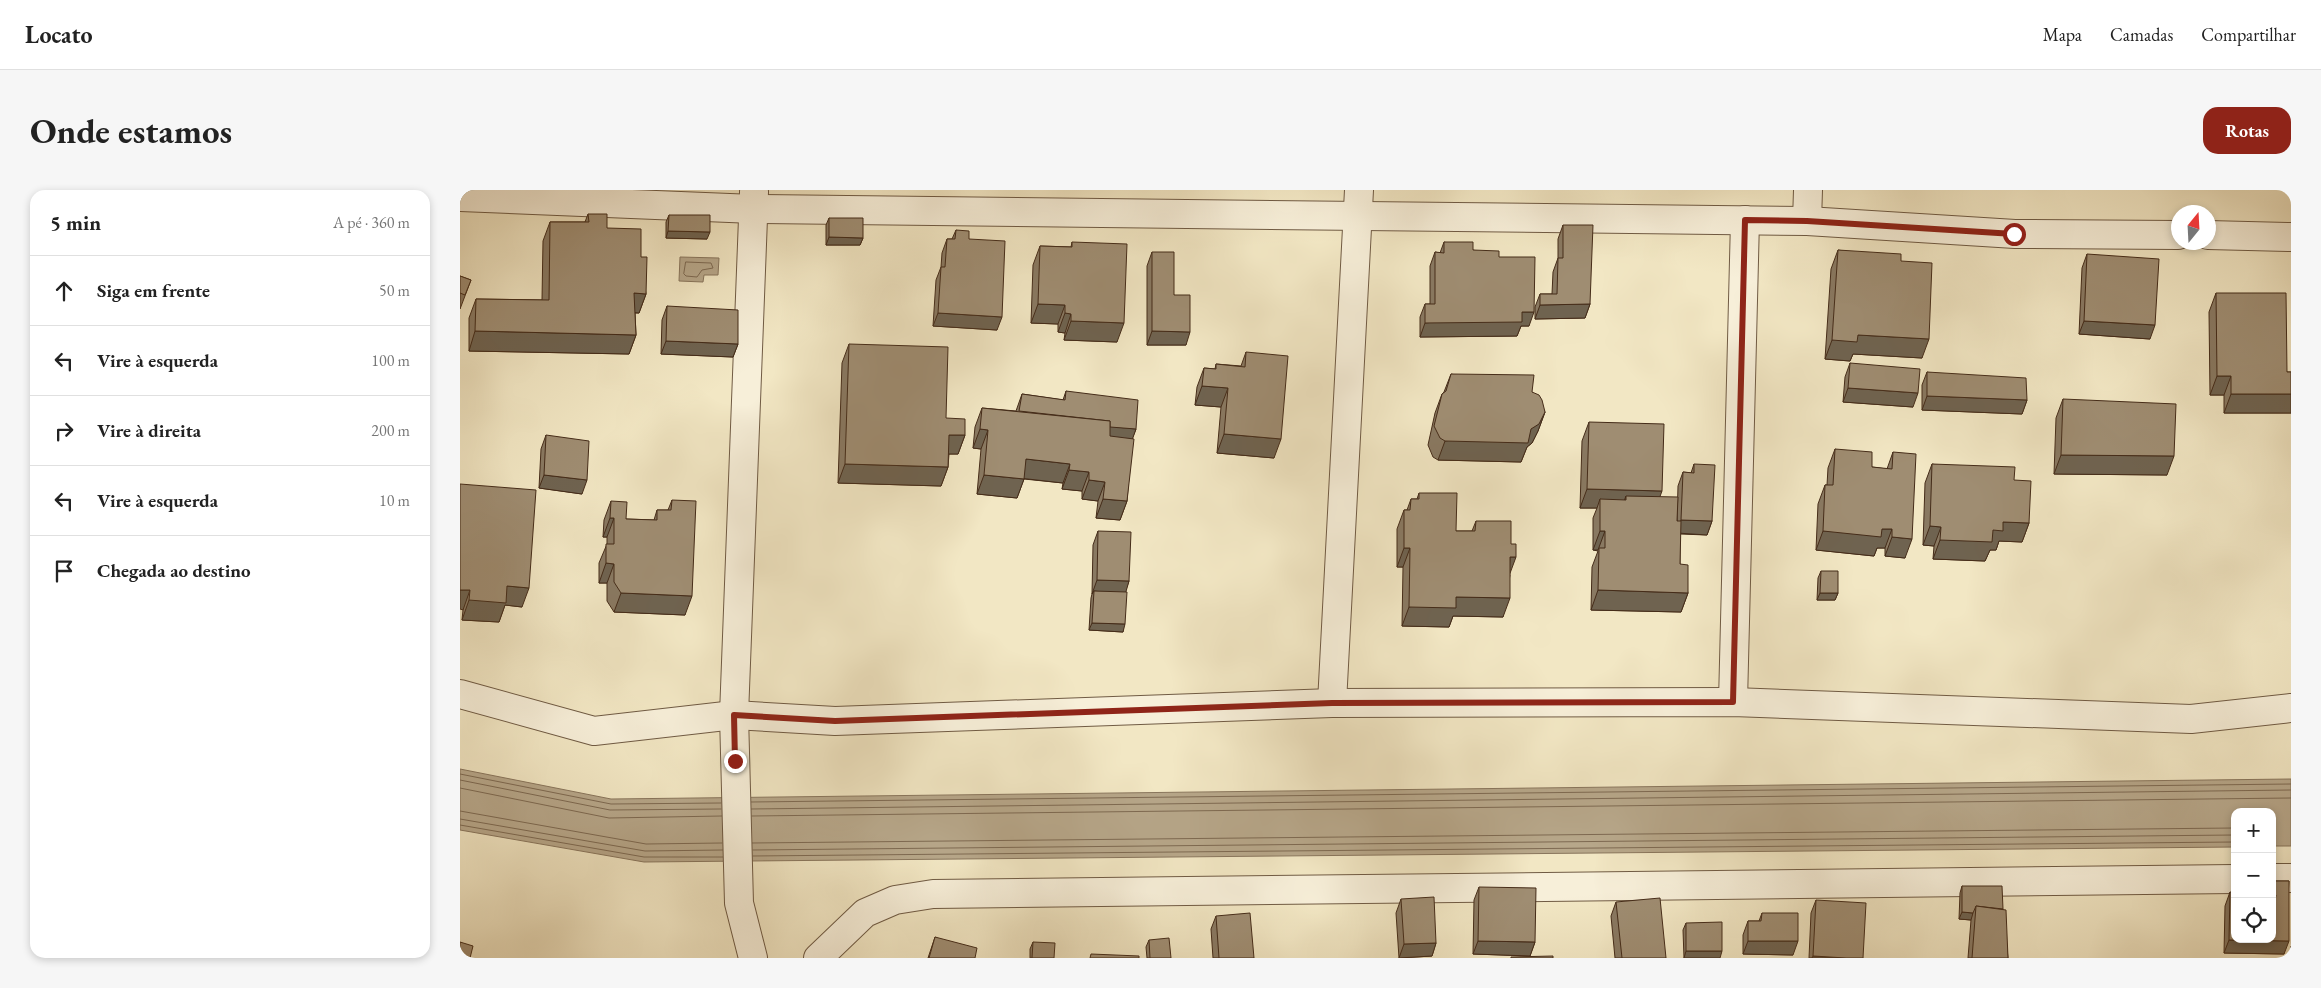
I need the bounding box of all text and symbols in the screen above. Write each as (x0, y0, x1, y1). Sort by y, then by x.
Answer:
text: Locato (25, 19, 93, 50)
text: Mapa (2043, 23, 2082, 46)
text: Camadas (2110, 23, 2173, 46)
text: Compartilhar (2201, 23, 2296, 46)
button: Rotas (2203, 107, 2291, 154)
text: Onde estamos (30, 108, 232, 153)
north arrow (2171, 205, 2216, 250)
text: 5 min (50, 209, 101, 236)
text: A pé · 360 m (333, 212, 410, 233)
route start (2003, 223, 2026, 246)
icon: ahead (50, 277, 78, 305)
text: Siga em frente (97, 278, 210, 303)
text: 50 m (379, 280, 410, 301)
icon: left (50, 347, 78, 375)
text: Vire à esquerda (97, 348, 218, 373)
text: 100 m (371, 350, 410, 371)
icon: right (50, 417, 78, 445)
text: Vire à direita (97, 418, 201, 443)
text: 200 m (371, 420, 410, 441)
icon: left (50, 487, 78, 515)
text: Vire à esquerda (97, 488, 218, 513)
text: 10 m (379, 490, 410, 511)
icon: arrive (50, 557, 78, 585)
text: Chegada ao destino (97, 558, 251, 583)
route end (724, 750, 747, 773)
map controls (2231, 808, 2276, 943)
button: + (2231, 808, 2276, 853)
button: − (2231, 853, 2276, 898)
button: locate (2231, 898, 2276, 943)

